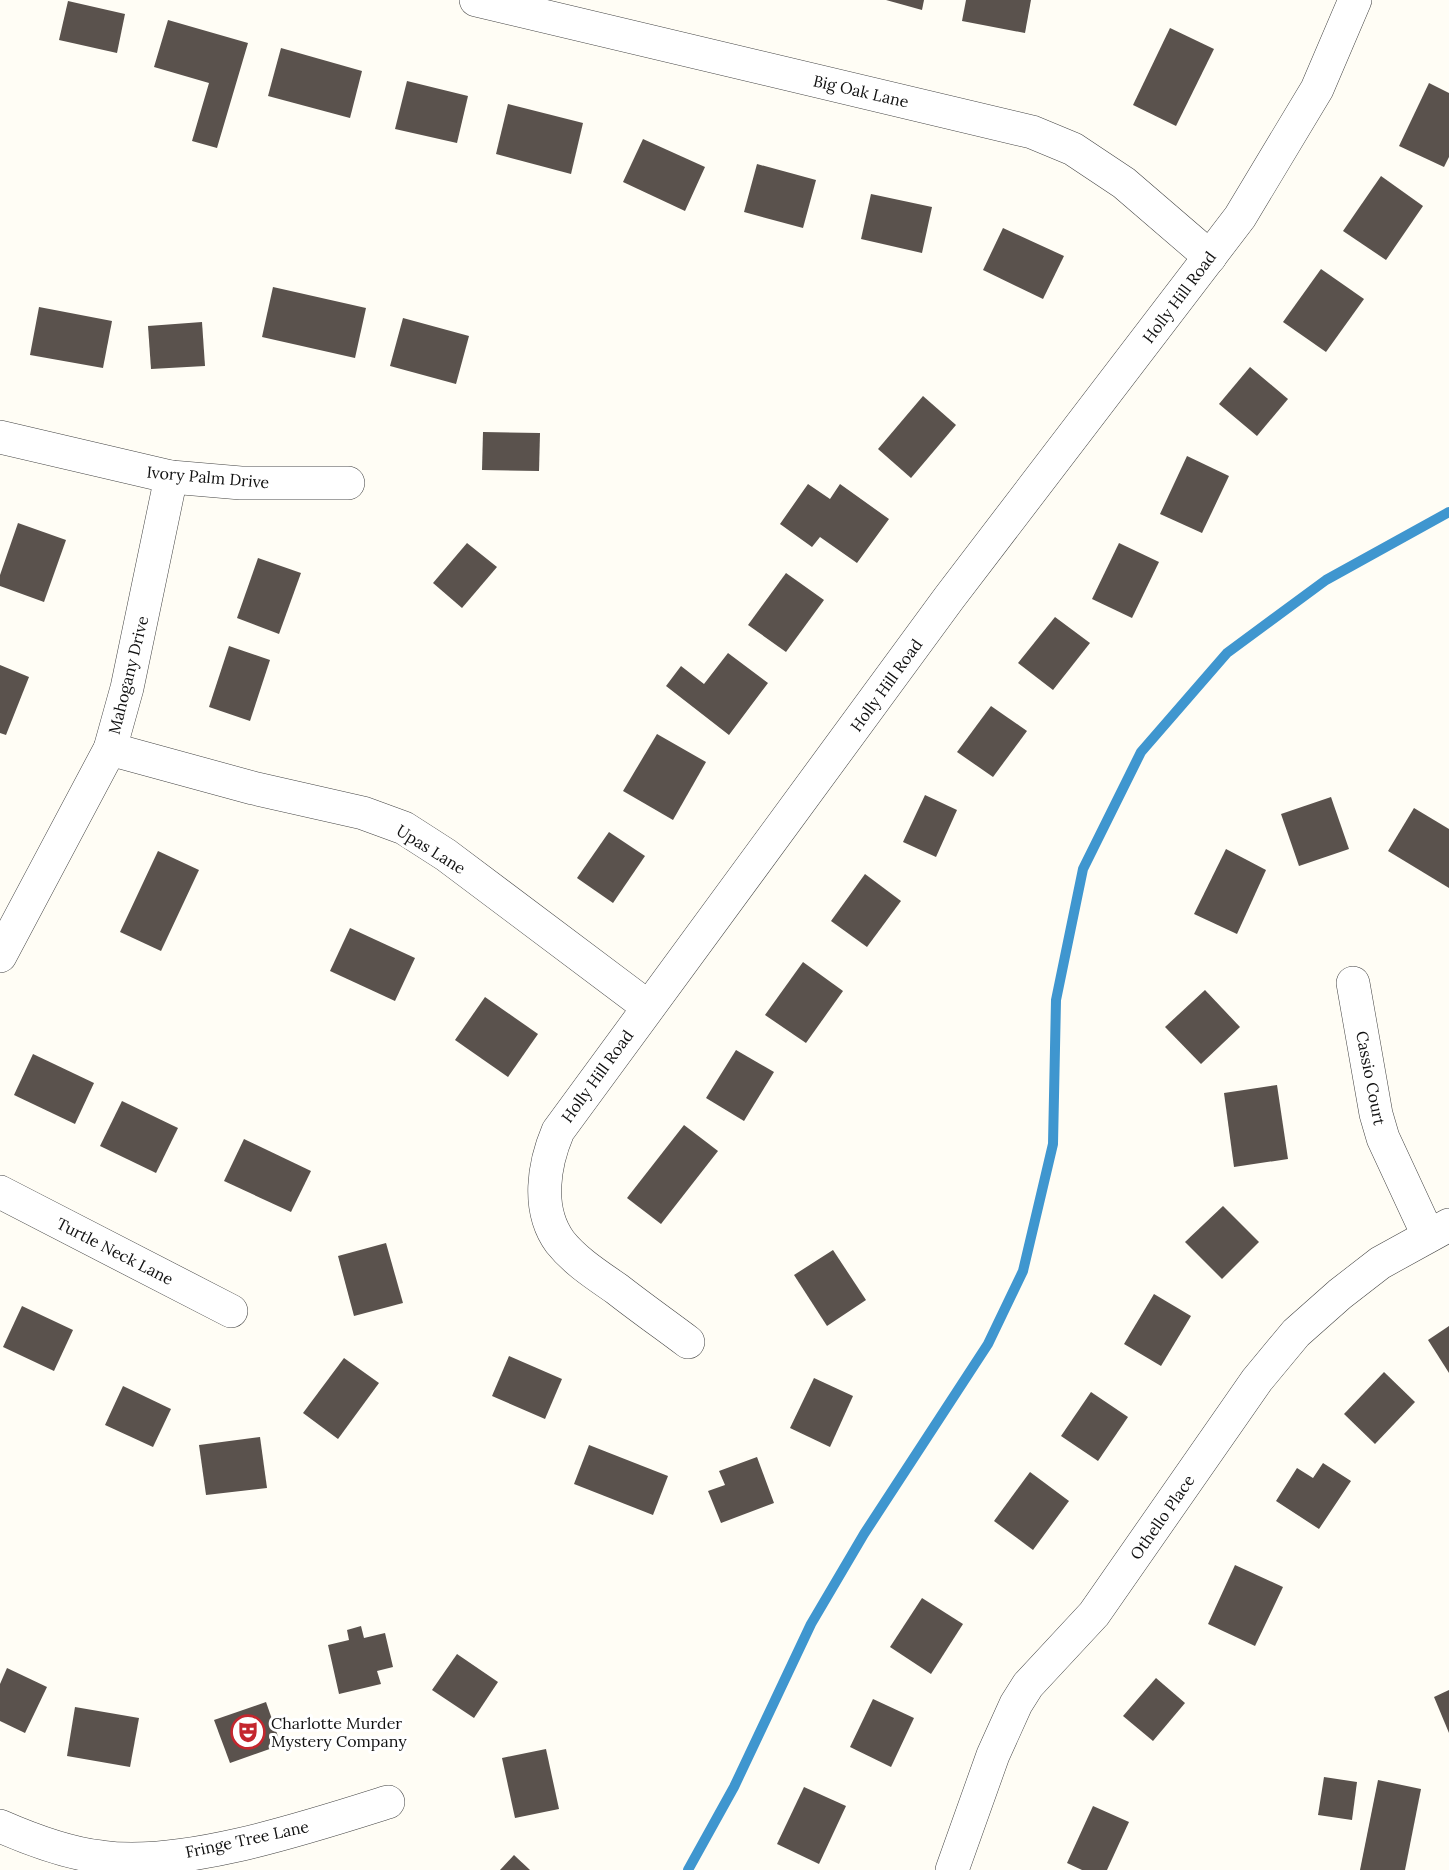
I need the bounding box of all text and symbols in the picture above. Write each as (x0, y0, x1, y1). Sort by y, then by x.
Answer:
street label: Big Oak Lane (811, 70, 911, 112)
street label: Holly Hill Road (1138, 247, 1220, 347)
street label: Ivory Palm Drive (146, 462, 270, 492)
street label: Mahogany Drive (104, 613, 152, 736)
street label: Holly Hill Road (846, 634, 927, 735)
street label: Upas Lane (393, 820, 470, 878)
street label: Holly Hill Road (557, 1025, 638, 1126)
street label: Cassio Court (1352, 1029, 1390, 1128)
street label: Turtle Neck Lane (53, 1213, 177, 1289)
street label: Othello Place (1125, 1471, 1199, 1563)
place label: Charlotte Murder Mystery Company (271, 1713, 407, 1751)
theatre icon: Charlotte Murder Mystery Company (230, 1714, 266, 1750)
street label: Fringe Tree Lane (183, 1816, 311, 1862)

